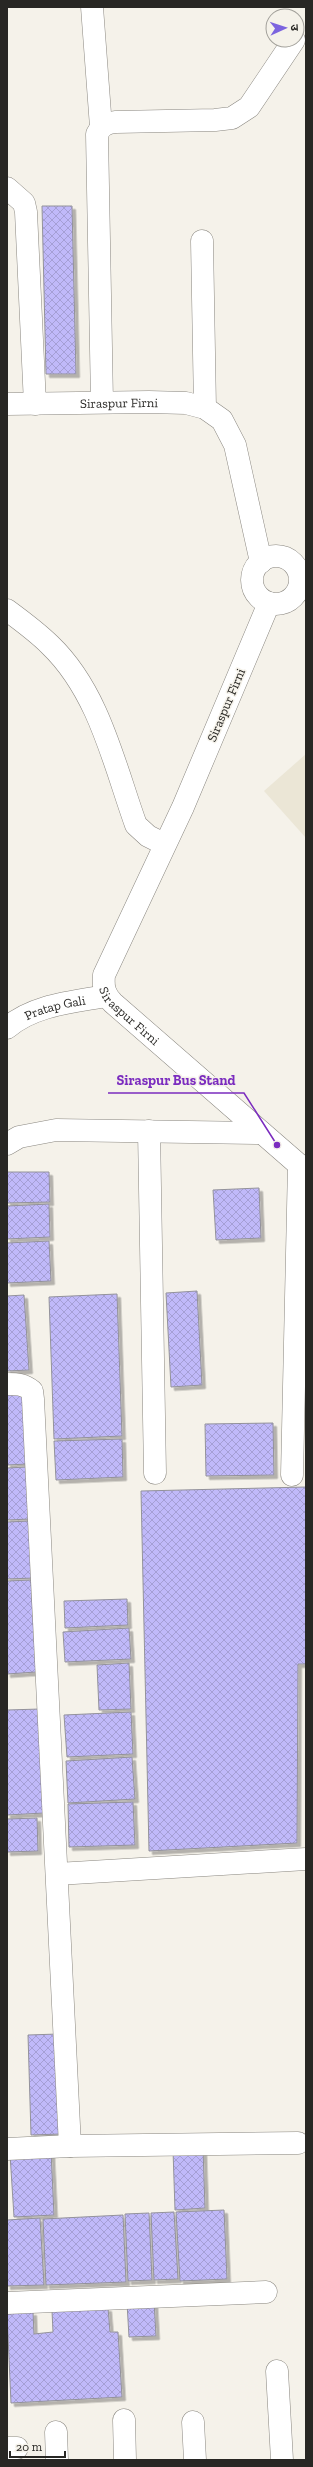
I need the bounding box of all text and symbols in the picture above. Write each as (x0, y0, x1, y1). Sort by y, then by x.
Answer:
north arrow (265, 8, 305, 48)
text: उ (288, 24, 301, 32)
street label: Siraspur Firni (80, 394, 159, 410)
street label: Siraspur Firni (204, 666, 248, 744)
street label: Siraspur Firni (97, 985, 163, 1048)
street label: Pratap Gali (22, 992, 87, 1023)
callout: Siraspur Bus Stand (108, 1067, 244, 1093)
text: Siraspur Bus Stand (116, 1072, 236, 1089)
scale bar (10, 2433, 65, 2459)
text: 20 m (16, 2440, 43, 2454)

